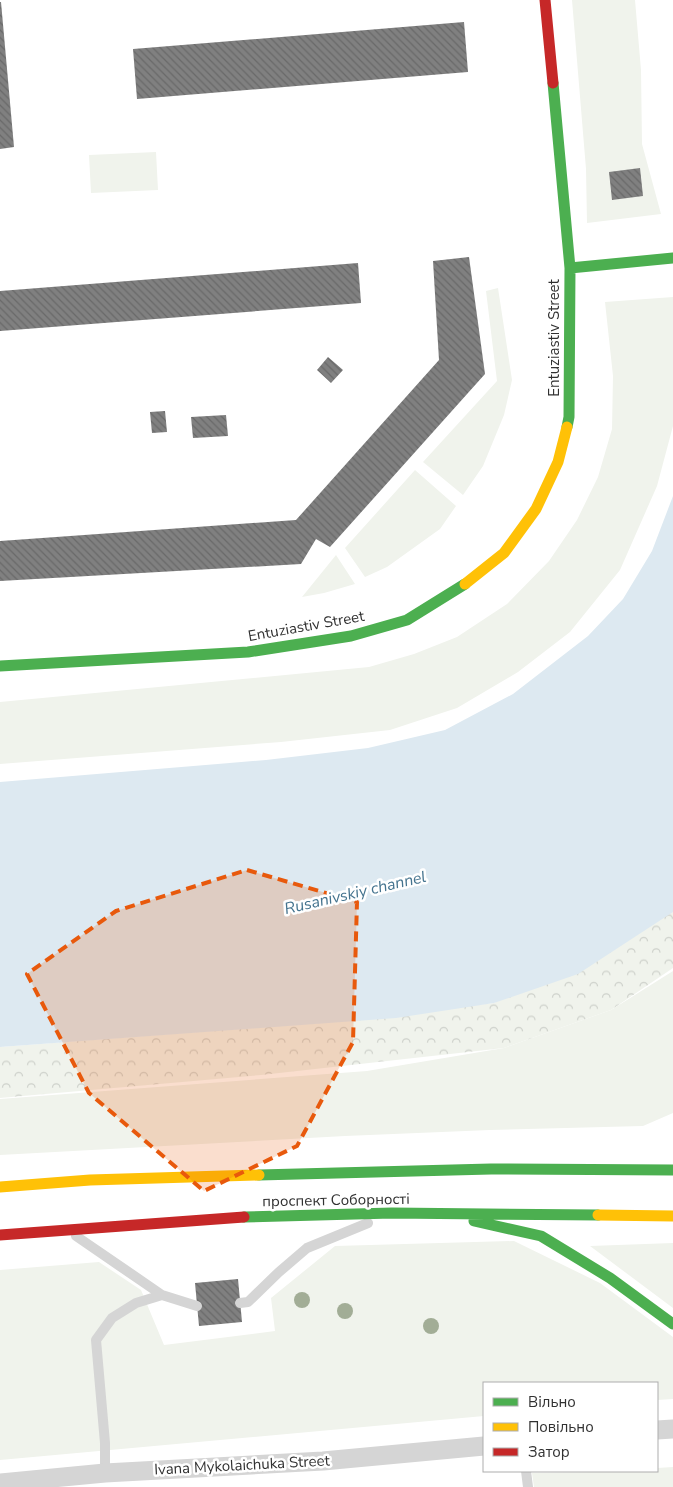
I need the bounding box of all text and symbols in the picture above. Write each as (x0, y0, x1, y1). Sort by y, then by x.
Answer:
street label: Entuziastiv Street (544, 278, 564, 397)
street label: Entuziastiv Street (246, 606, 366, 646)
water label: Rusanivskiy channel (282, 866, 429, 920)
street label: проспект Соборності (262, 1189, 410, 1211)
legend (483, 1382, 658, 1472)
text: Вільно (528, 1392, 576, 1412)
text: Повільно (528, 1417, 594, 1437)
text: Затор (528, 1442, 570, 1462)
street label: Ivana Mykolaichuka Street (154, 1450, 331, 1480)

